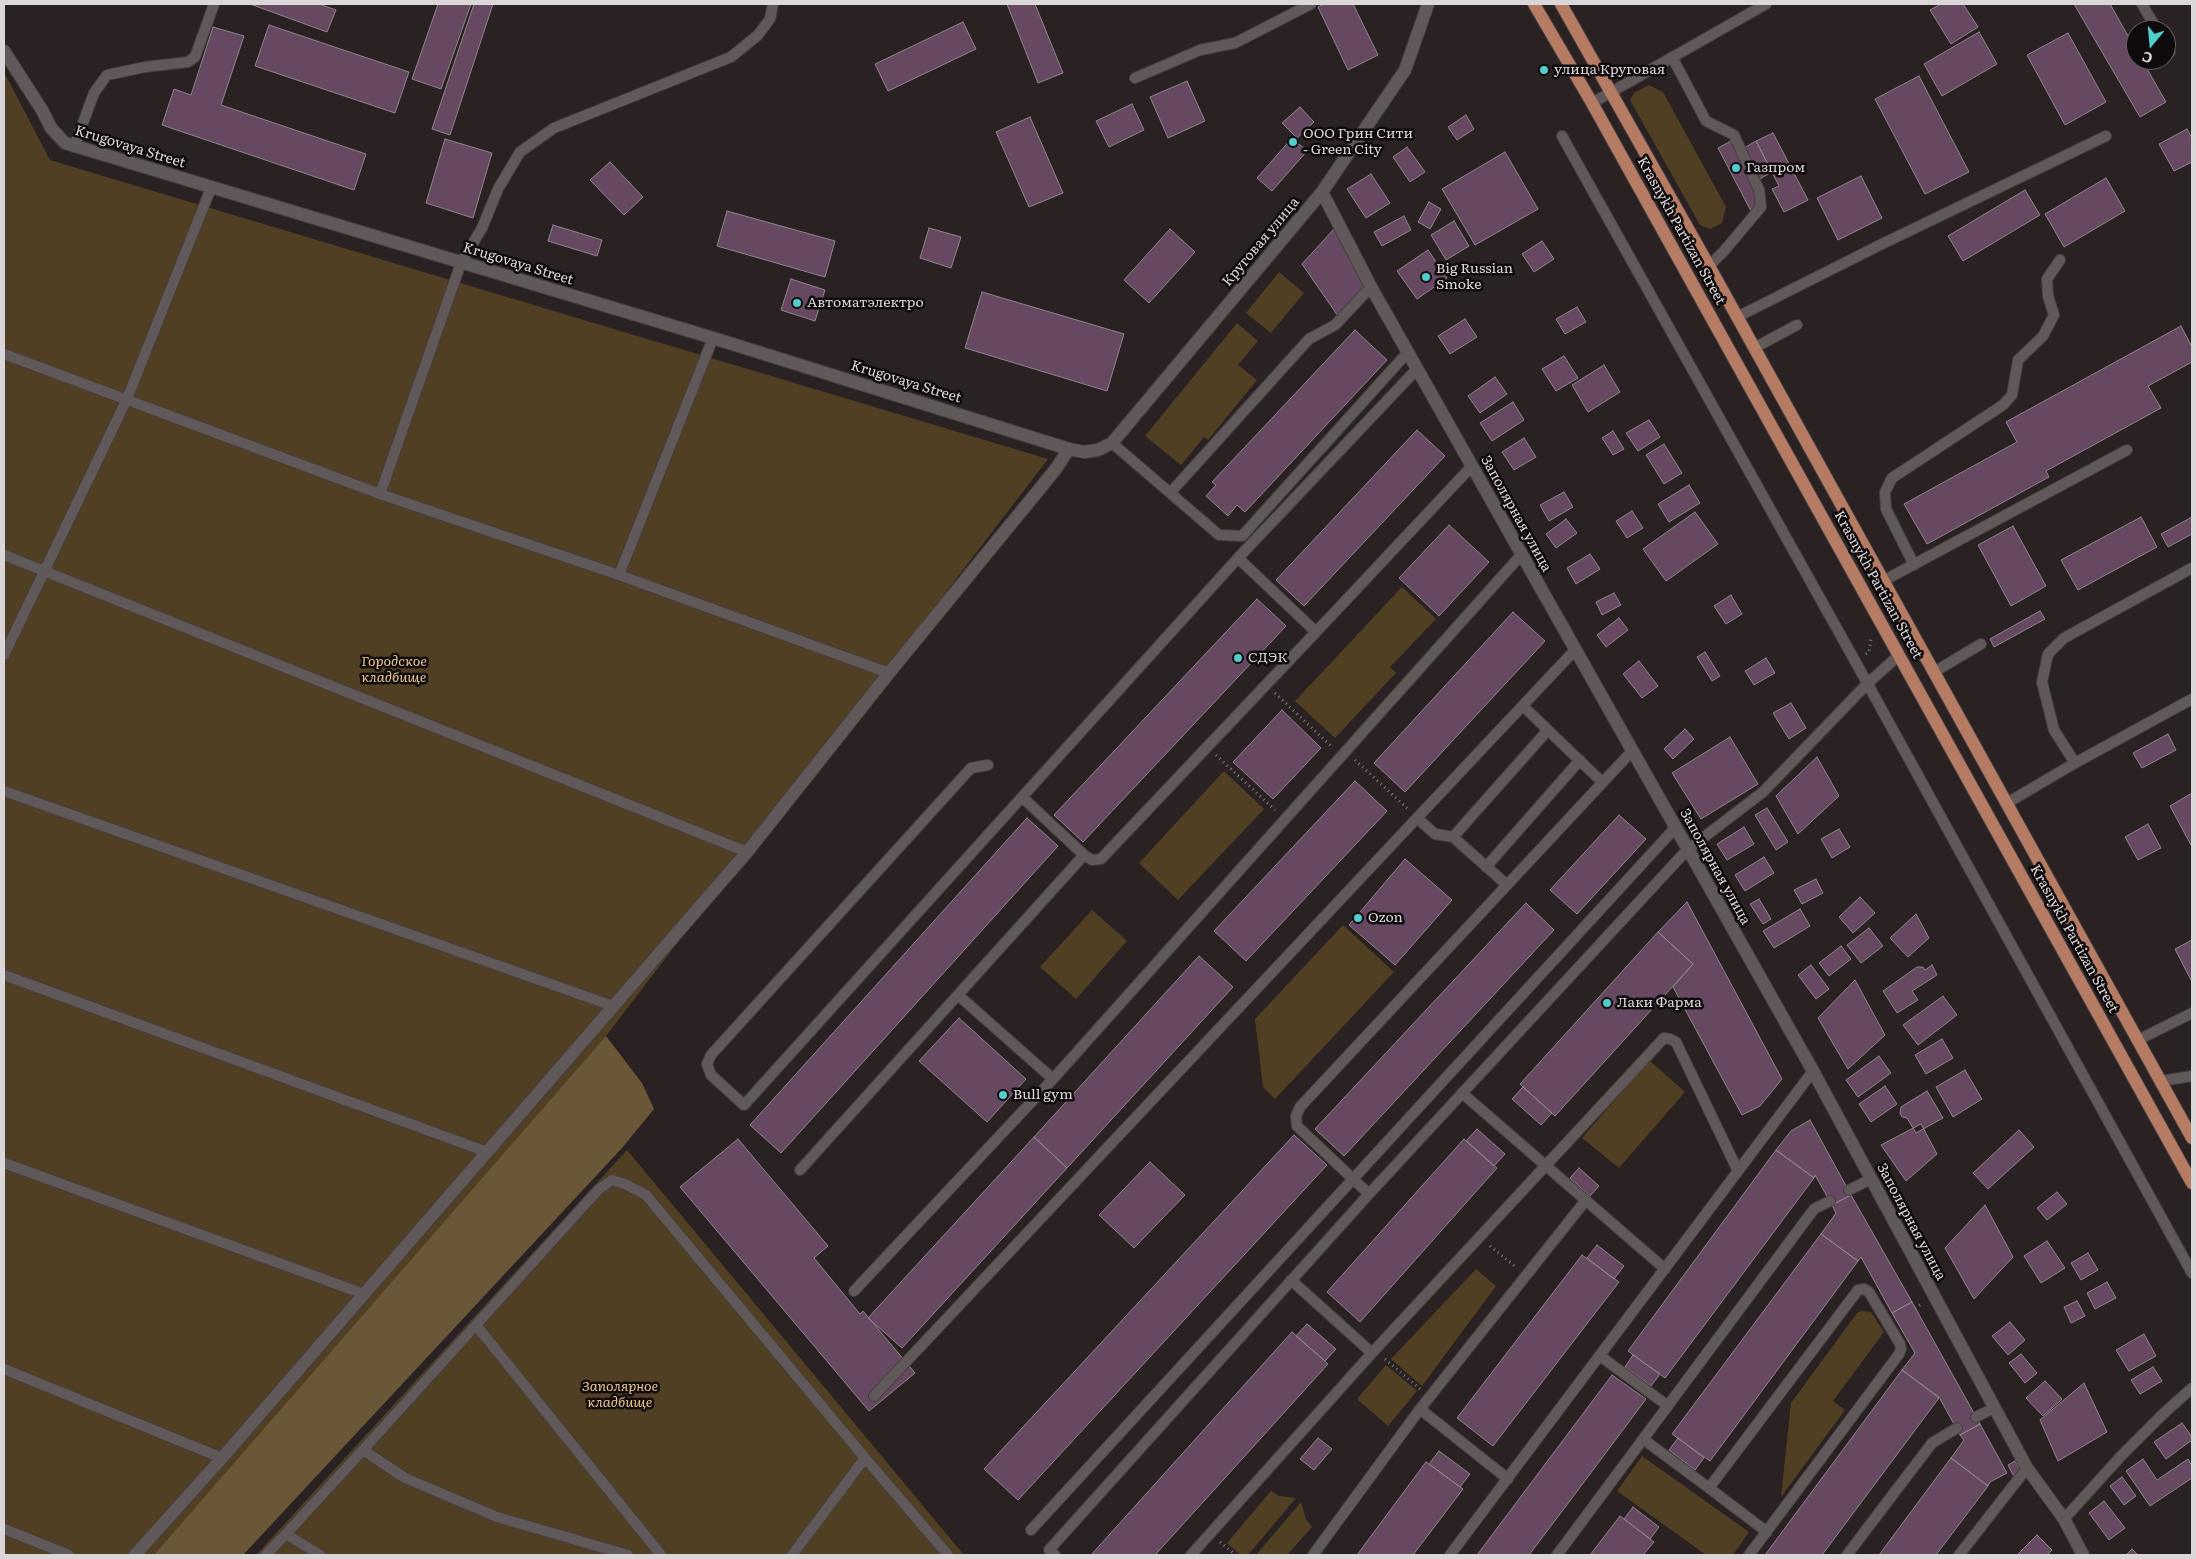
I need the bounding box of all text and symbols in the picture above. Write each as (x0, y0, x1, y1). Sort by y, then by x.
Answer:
north arrow (2126, 20, 2176, 70)
text: С (2139, 47, 2155, 69)
place label: улица Круговая (1554, 62, 1665, 78)
marker: улица Круговая (1538, 64, 1550, 76)
street label: Krugovaya Street (73, 122, 187, 172)
place label: ООО Грин Сити - Green City (1303, 126, 1413, 158)
marker: ООО Грин Сити - Green City (1287, 136, 1299, 148)
street label: Krasnykh Partizan Street (1633, 154, 1729, 308)
place label: Газпром (1746, 160, 1805, 176)
marker: Газпром (1730, 162, 1742, 174)
street label: Круговая улица (1219, 194, 1303, 290)
street label: Krugovaya Street (461, 239, 575, 289)
place label: Big Russian Smoke (1436, 261, 1513, 294)
marker: Big Russian Smoke (1420, 271, 1432, 283)
place label: Автоматэлектро (807, 295, 924, 311)
marker: Автоматэлектро (791, 297, 803, 309)
street label: Krugovaya Street (849, 357, 963, 407)
street label: Заполярная улица (1477, 453, 1555, 575)
street label: Krasnykh Partizan Street (1830, 508, 1926, 662)
place label: СДЭК (1248, 650, 1287, 666)
marker: СДЭК (1232, 652, 1244, 664)
park label: Городское кладбище (361, 654, 427, 686)
street label: Заполярная улица (1676, 806, 1754, 928)
street label: Krasnykh Partizan Street (2026, 862, 2122, 1016)
place label: Ozon (1368, 910, 1403, 926)
marker: Ozon (1352, 912, 1364, 924)
place label: Лаки Фарма (1617, 995, 1702, 1011)
marker: Лаки Фарма (1601, 997, 1613, 1009)
place label: Bull gym (1013, 1087, 1073, 1103)
marker: Bull gym (997, 1089, 1009, 1101)
street label: Заполярная улица (1873, 1161, 1949, 1283)
park label: Заполярное кладбище (582, 1379, 658, 1411)

